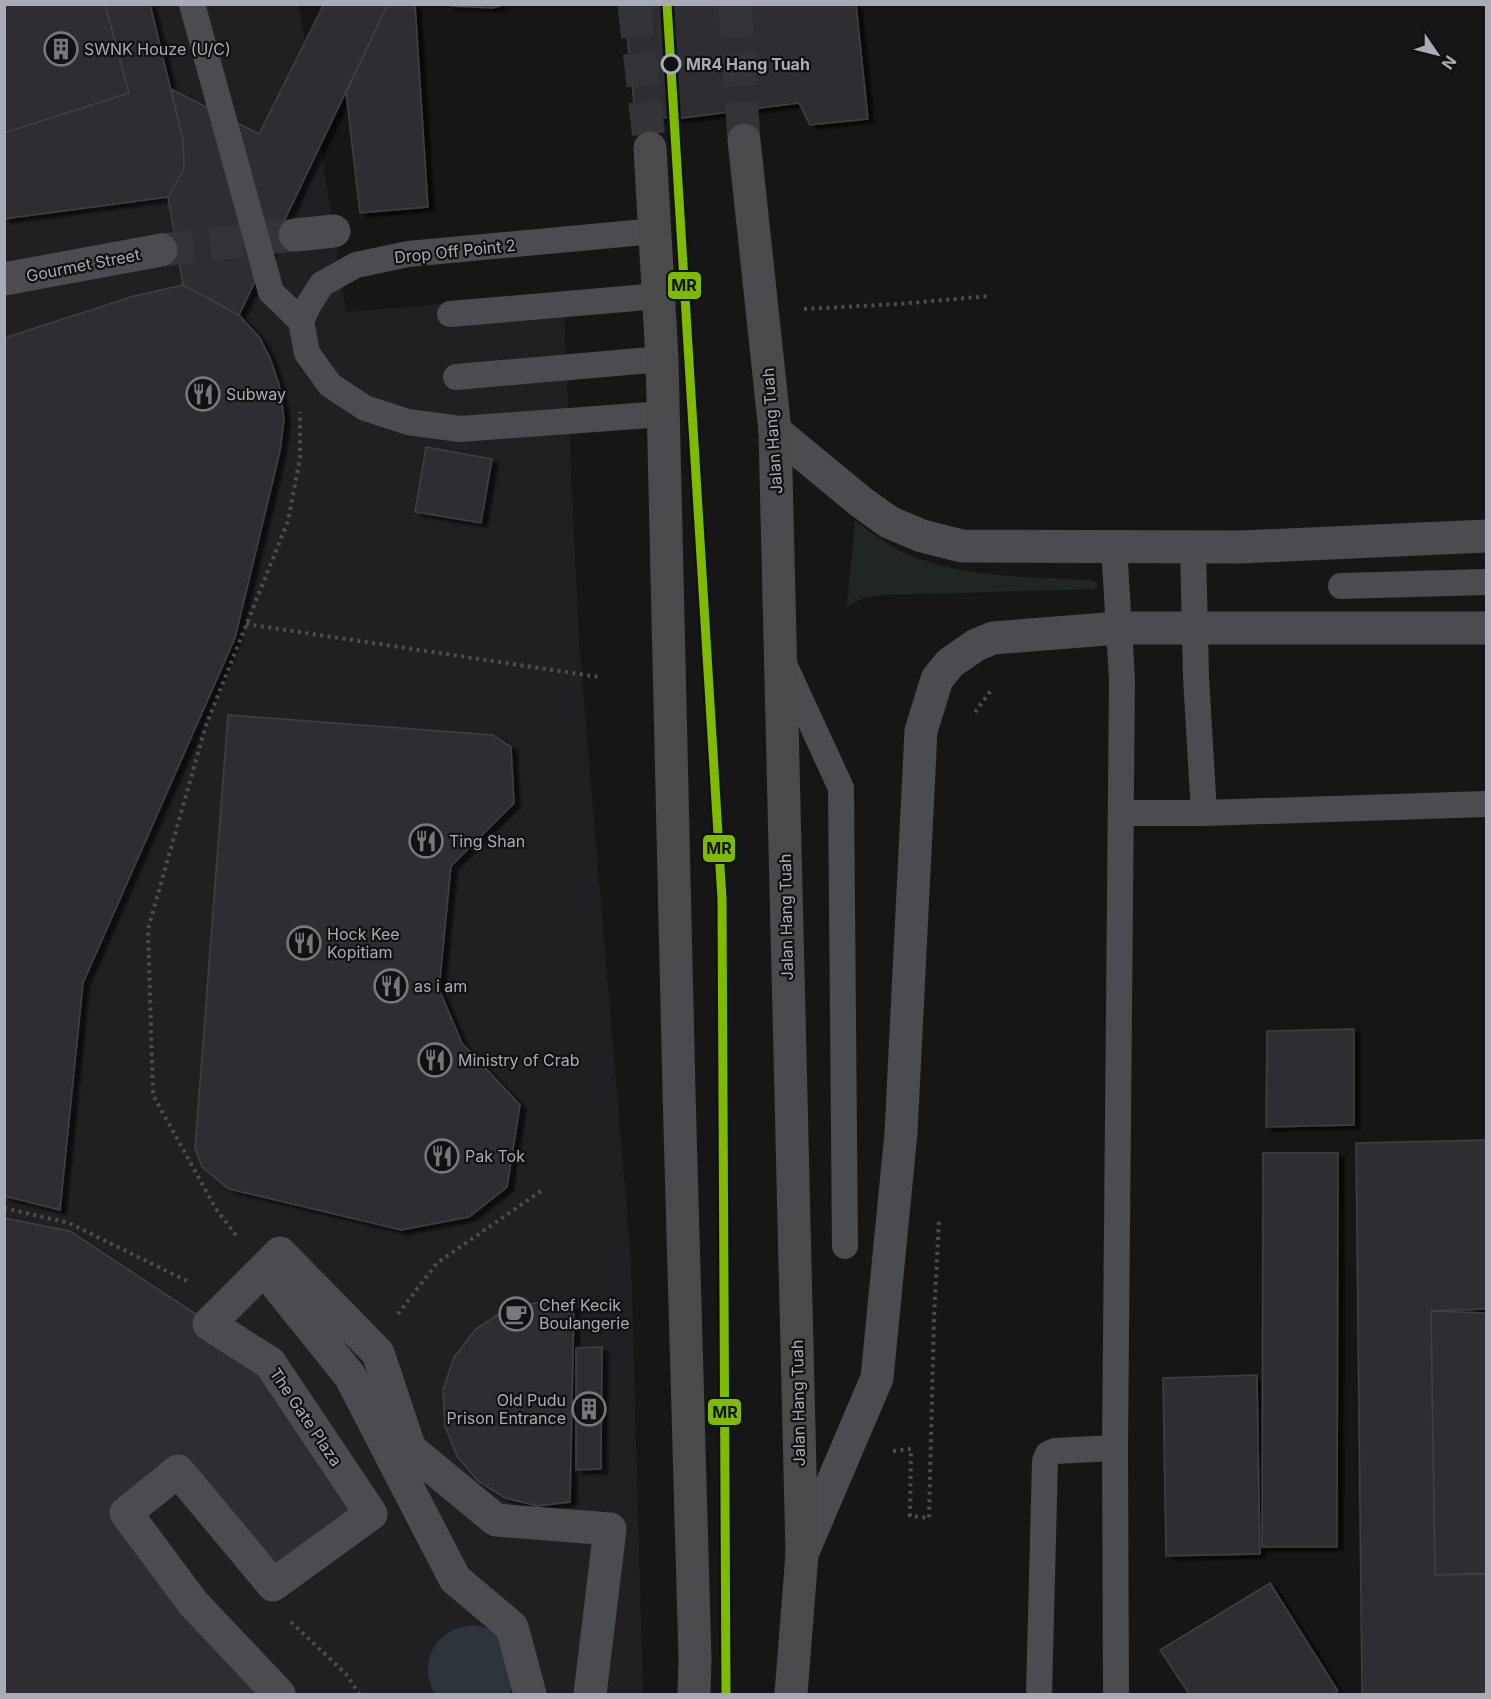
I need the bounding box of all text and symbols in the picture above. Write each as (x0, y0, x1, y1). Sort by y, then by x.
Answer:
north arrow (1407, 24, 1467, 84)
building icon: SWNK Houze (U/C) (43, 31, 79, 67)
place label: SWNK Houze (U/C) (84, 39, 231, 59)
text: N (1438, 52, 1461, 73)
marker: MR4 Hang Tuah (661, 54, 681, 74)
place label: MR4 Hang Tuah (686, 54, 810, 74)
street label: Drop Off Point 2 (393, 235, 517, 267)
street label: Gourmet Street (24, 244, 142, 286)
line badge: MR (667, 271, 702, 300)
text: MR (671, 275, 697, 295)
street label: Jalan Hang Tuah (758, 367, 786, 495)
restaurant icon: Subway (185, 376, 221, 412)
place label: Subway (226, 384, 286, 404)
restaurant icon: Ting Shan (408, 823, 444, 859)
place label: Ting Shan (449, 831, 525, 851)
line badge: MR (702, 834, 736, 863)
text: MR (706, 838, 732, 858)
street label: Jalan Hang Tuah (775, 854, 797, 980)
place label: Hock Kee Kopitiam (327, 924, 400, 962)
restaurant icon: Hock Kee Kopitiam (286, 925, 322, 961)
restaurant icon: as i am (373, 968, 409, 1004)
place label: as i am (414, 976, 467, 996)
restaurant icon: Ministry of Crab (417, 1042, 453, 1078)
place label: Ministry of Crab (458, 1050, 580, 1070)
restaurant icon: Pak Tok (424, 1138, 460, 1174)
place label: Pak Tok (465, 1146, 525, 1166)
place label: Chef Kecik Boulangerie (539, 1295, 629, 1333)
cafe icon: Chef Kecik Boulangerie (498, 1296, 534, 1332)
street label: Jalan Hang Tuah (787, 1340, 809, 1466)
street label: The Gate Plaza (266, 1364, 346, 1470)
place label: Old Pudu Prison Entrance (446, 1390, 566, 1428)
building icon: Old Pudu Prison Entrance (571, 1391, 607, 1427)
line badge: MR (707, 1398, 742, 1426)
text: MR (712, 1402, 738, 1422)

